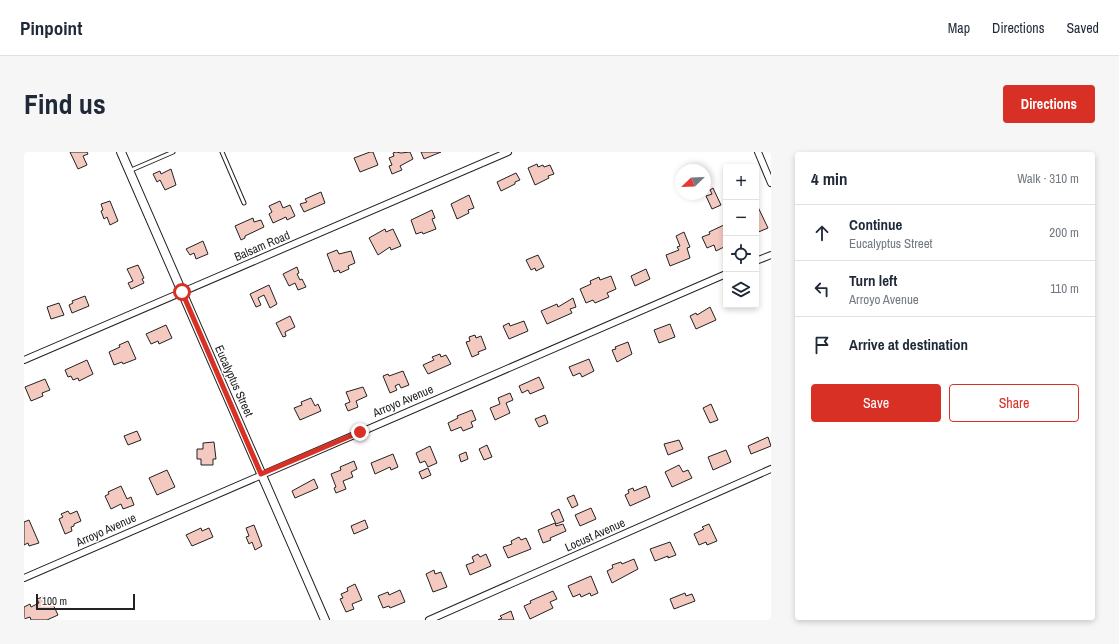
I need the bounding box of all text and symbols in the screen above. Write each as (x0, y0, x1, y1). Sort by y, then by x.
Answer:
text: Pinpoint (20, 15, 82, 41)
text: Map (948, 19, 970, 37)
text: Directions (992, 19, 1044, 37)
text: Saved (1066, 19, 1099, 37)
text: Find us (24, 85, 106, 123)
button: Directions (1003, 85, 1095, 123)
north arrow (675, 164, 711, 200)
map controls (723, 164, 759, 308)
button: + (723, 164, 759, 200)
text: 4 min (811, 167, 847, 190)
text: Walk · 310 m (1017, 170, 1079, 187)
button: − (723, 200, 759, 236)
text: Continue (849, 214, 902, 235)
icon: ahead (811, 222, 833, 244)
text: 200 m (1049, 224, 1079, 241)
street label: Balsam Road (232, 227, 292, 265)
text: Eucalyptus Street (849, 235, 933, 252)
button: locate (723, 236, 759, 272)
text: Turn left (849, 270, 897, 291)
button: layers (723, 272, 759, 308)
icon: left (811, 278, 833, 300)
text: 110 m (1050, 280, 1079, 297)
route start (173, 283, 191, 301)
text: Arroyo Avenue (849, 291, 919, 308)
icon: arrive (811, 334, 833, 356)
text: Arrive at destination (849, 334, 968, 355)
street label: Eucalyptus Street (211, 343, 257, 420)
street label: Arroyo Avenue (369, 381, 436, 421)
button: Save (811, 384, 941, 422)
button: Share (949, 384, 1079, 422)
route end (351, 423, 369, 441)
street label: Arroyo Avenue (72, 510, 139, 551)
street label: Locust Avenue (562, 515, 628, 555)
scale bar (36, 592, 135, 611)
text: 100 m (42, 594, 67, 608)

